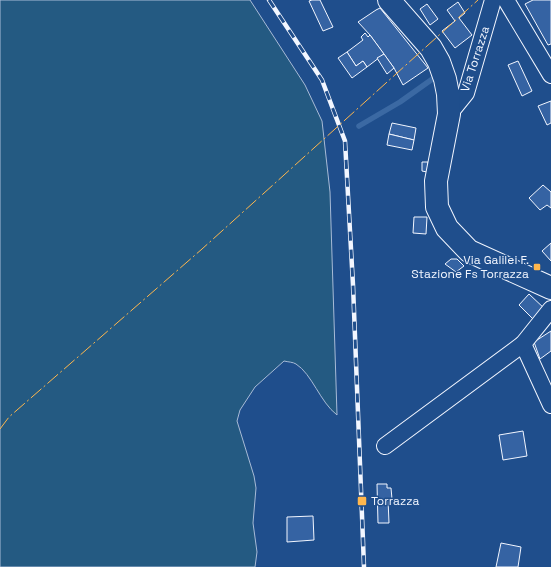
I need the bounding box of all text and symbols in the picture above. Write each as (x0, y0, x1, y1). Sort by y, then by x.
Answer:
street label: Via Torrazza (457, 24, 493, 94)
place label: Via Galilei F. Stazione Fs Torrazza (411, 252, 529, 282)
marker: Via Galilei F. Stazione Fs Torrazza (532, 262, 542, 272)
place label: Torrazza (371, 493, 419, 509)
marker: Torrazza (356, 495, 368, 507)

